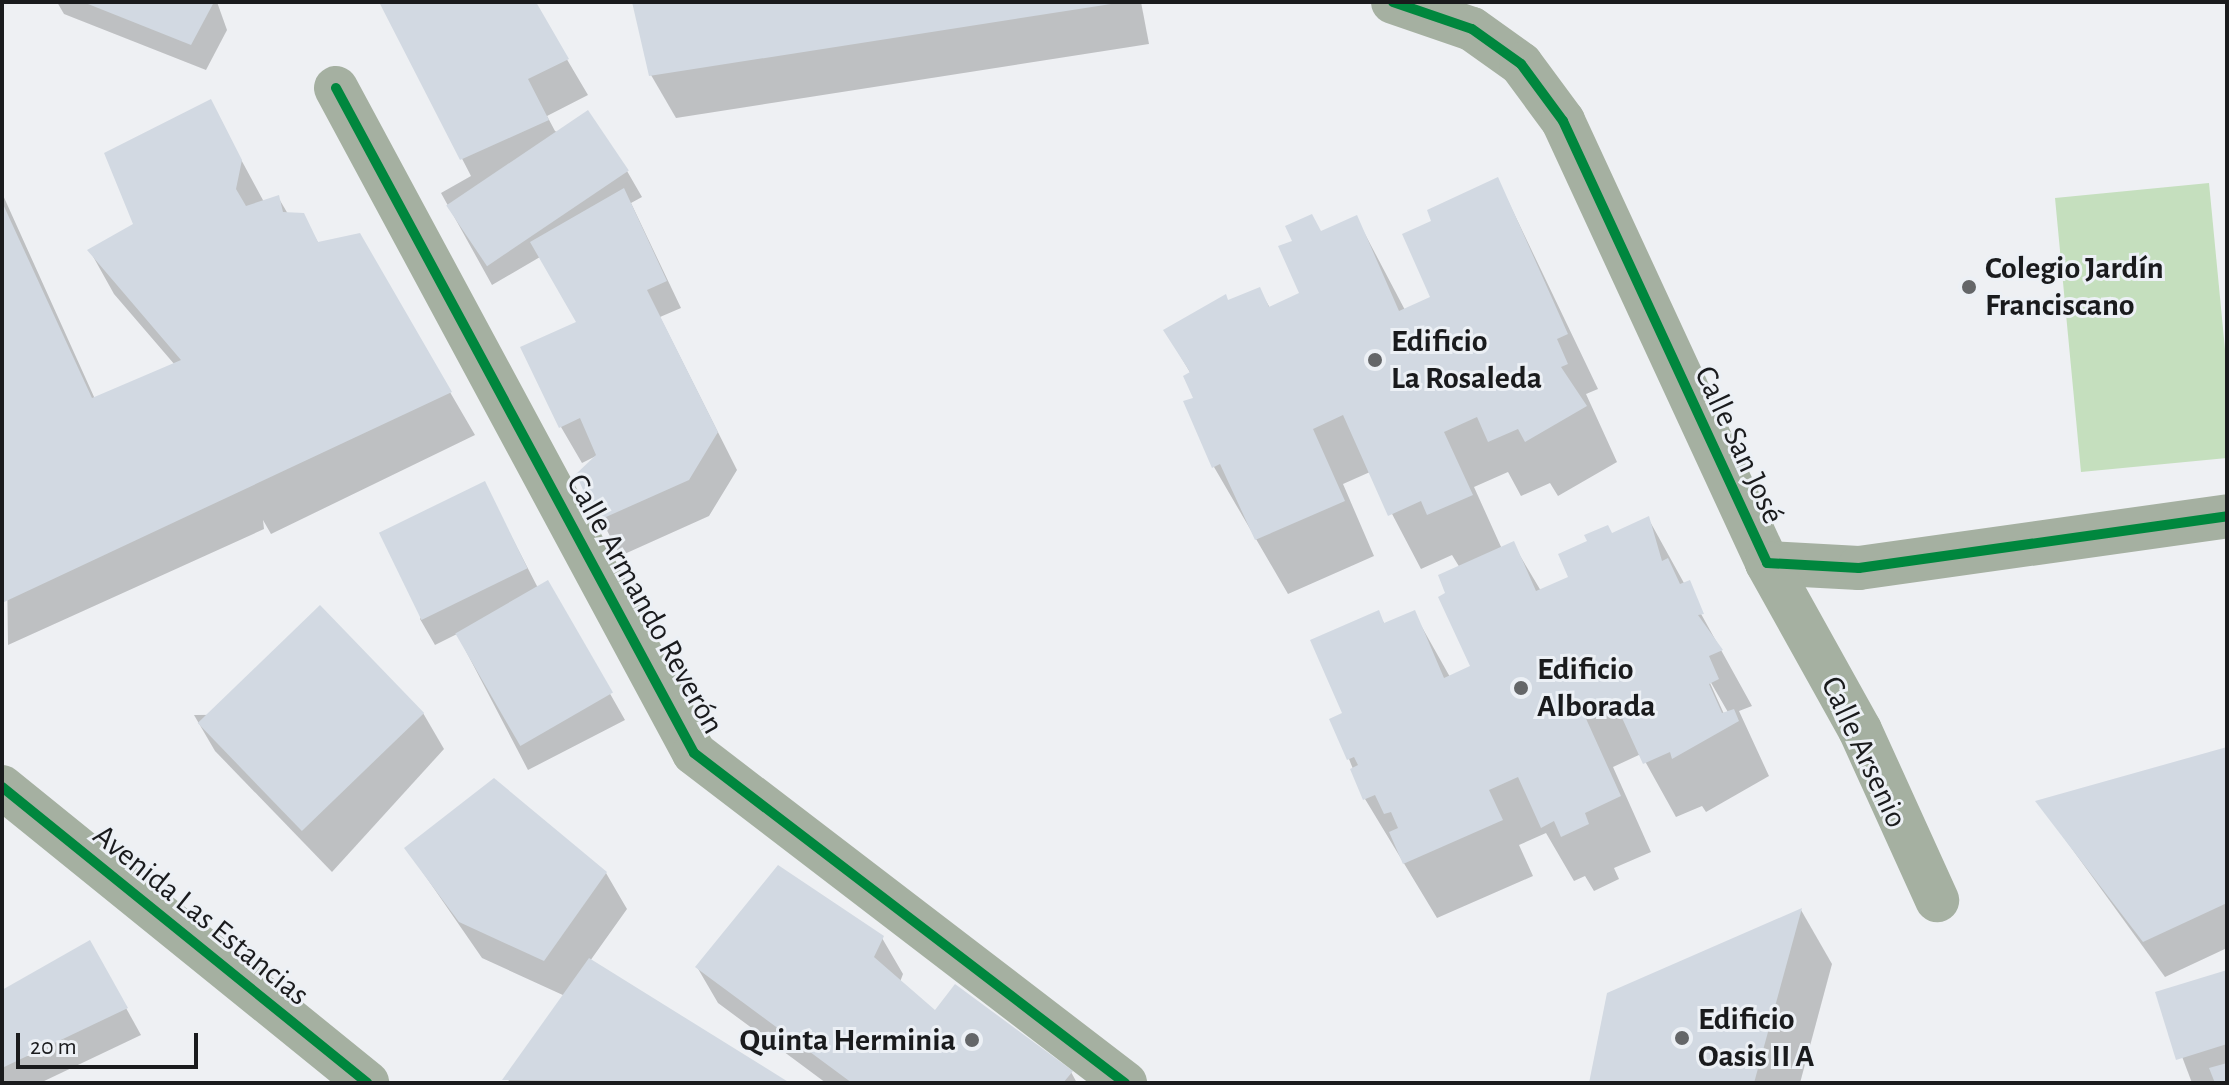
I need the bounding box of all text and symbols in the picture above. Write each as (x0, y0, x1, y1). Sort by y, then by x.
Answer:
place label: Colegio Jardín Franciscano (1985, 250, 2164, 325)
marker: Colegio Jardín Franciscano (1960, 278, 1978, 296)
place label: Edificio La Rosaleda (1391, 323, 1542, 398)
marker: Edificio La Rosaleda (1366, 351, 1384, 369)
street label: Calle San José (1686, 360, 1792, 530)
street label: Calle Armando Reverón (558, 467, 732, 741)
place label: Edificio Alborada (1537, 651, 1656, 726)
street label: Calle Arsenio (1812, 670, 1916, 834)
marker: Edificio Alborada (1512, 679, 1530, 697)
street label: Avenida Las Estancias (85, 816, 317, 1014)
place label: Edificio Oasis II A (1698, 1001, 1815, 1076)
scale bar (20, 1017, 202, 1067)
place label: Quinta Herminia (739, 1021, 956, 1059)
marker: Edificio Oasis II A (1673, 1029, 1691, 1047)
marker: Quinta Herminia (963, 1031, 981, 1049)
text: 20 m (30, 1035, 77, 1059)

